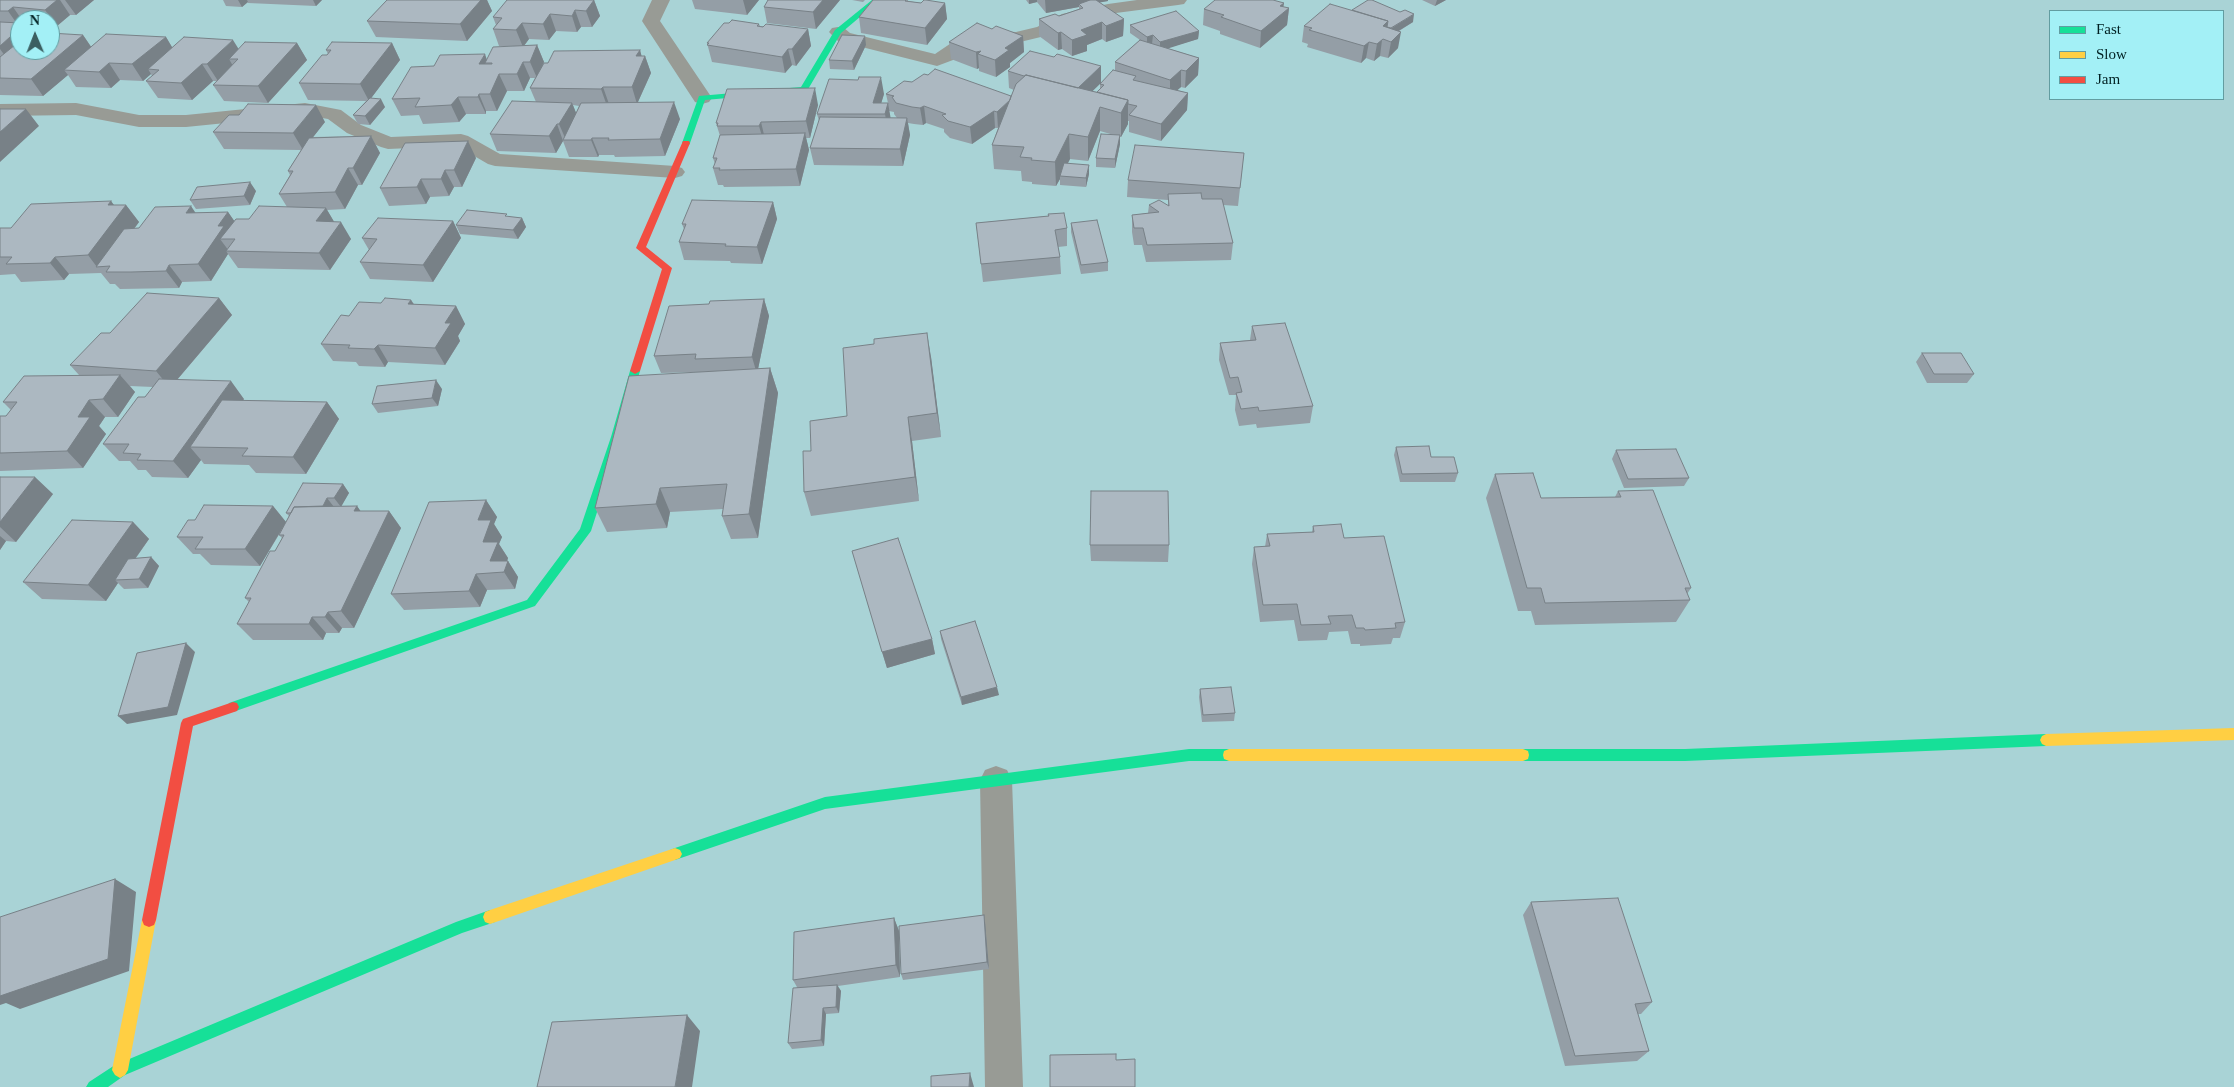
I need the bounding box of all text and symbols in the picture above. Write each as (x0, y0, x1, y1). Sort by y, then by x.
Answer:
north arrow (10, 10, 60, 60)
legend (2049, 10, 2224, 100)
text: N (30, 13, 40, 28)
text: Fast (2096, 21, 2121, 37)
text: Slow (2096, 46, 2127, 62)
text: Jam (2096, 71, 2120, 87)

